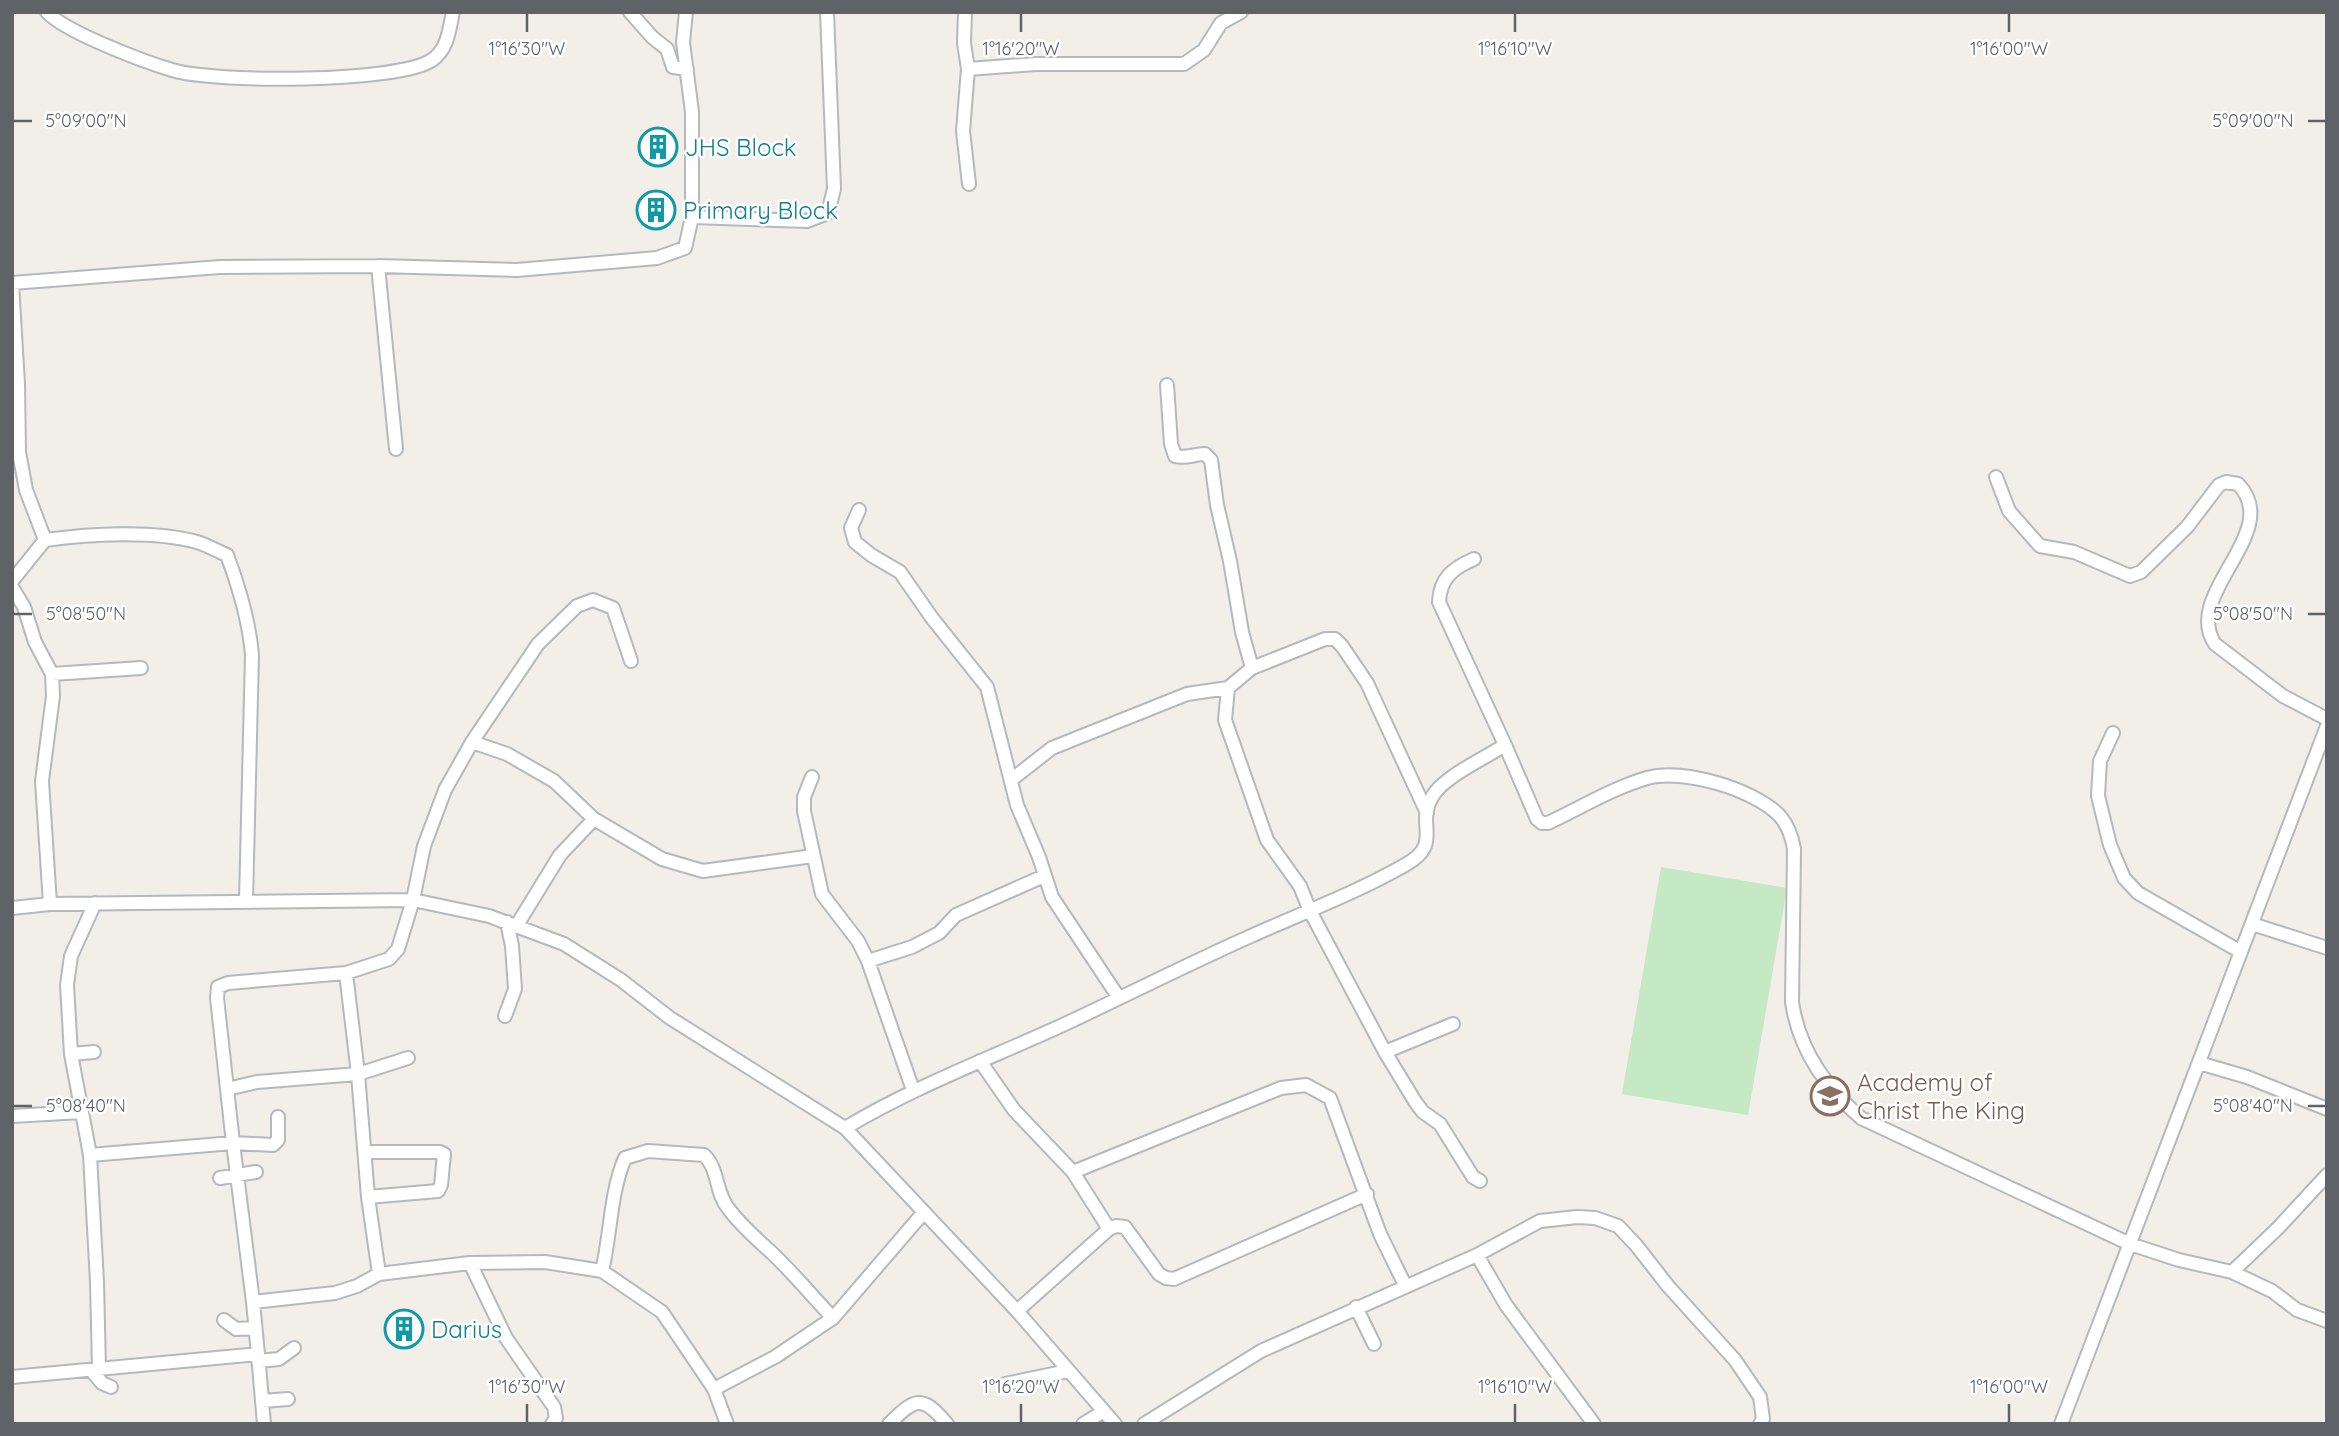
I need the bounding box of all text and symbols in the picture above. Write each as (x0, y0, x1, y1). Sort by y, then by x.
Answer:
text: 1°16'30"W (489, 37, 565, 60)
text: 1°16'20"W (982, 37, 1060, 60)
text: 1°16'10"W (1478, 37, 1552, 60)
text: 1°16'00"W (1970, 37, 2048, 60)
text: 5°09'00"N (45, 109, 127, 132)
text: 5°09'00"N (2212, 109, 2294, 132)
building icon: JHS Block (637, 126, 679, 168)
place label: JHS Block (685, 132, 797, 162)
building icon: Primary Block (635, 189, 677, 231)
place label: Primary Block (683, 195, 838, 225)
text: 5°08'50"N (46, 602, 126, 625)
text: 5°08'50"N (2213, 602, 2293, 625)
place label: Academy of Christ The King (1857, 1067, 2025, 1125)
school or university icon: Academy of Christ The King (1809, 1075, 1851, 1117)
text: 5°08'40"N (46, 1094, 126, 1117)
text: 5°08'40"N (2213, 1094, 2293, 1117)
building icon: Darius (383, 1308, 425, 1350)
place label: Darius (431, 1314, 502, 1344)
text: 1°16'30"W (489, 1375, 565, 1398)
text: 1°16'20"W (982, 1375, 1060, 1398)
text: 1°16'10"W (1478, 1375, 1552, 1398)
text: 1°16'00"W (1970, 1375, 2048, 1398)

